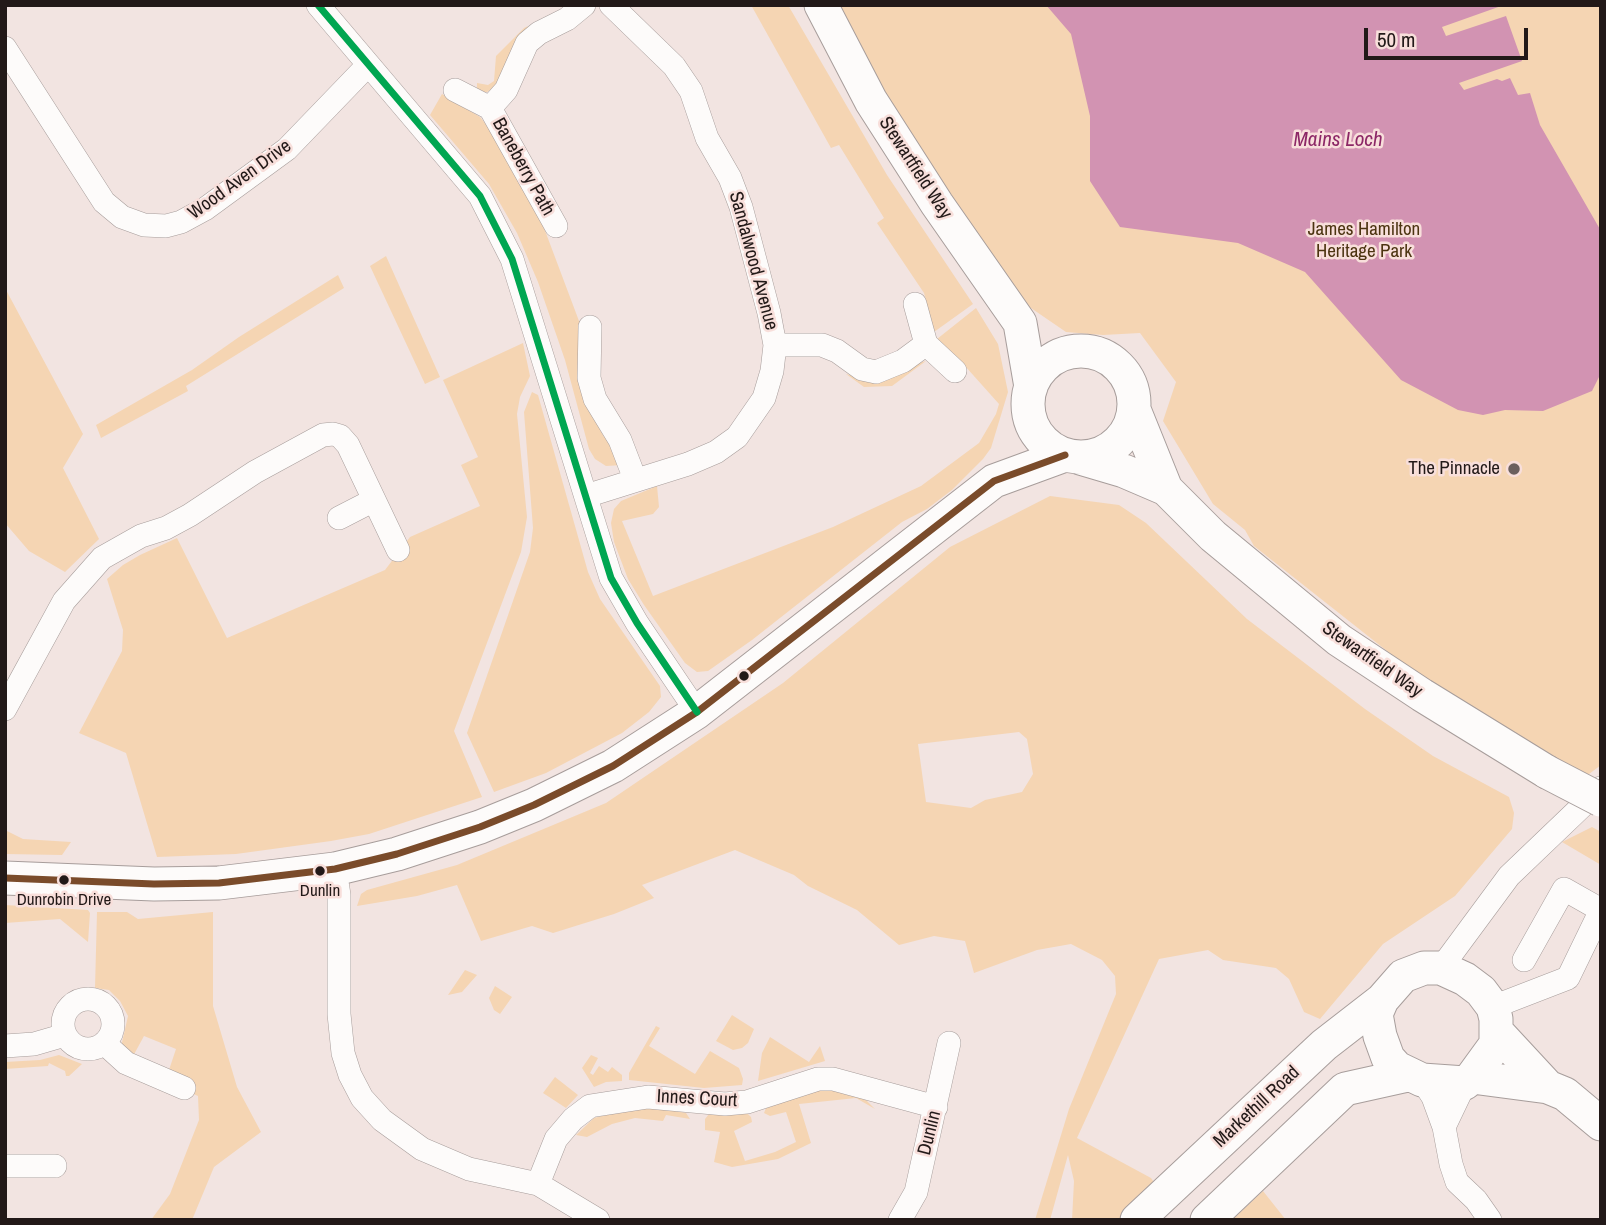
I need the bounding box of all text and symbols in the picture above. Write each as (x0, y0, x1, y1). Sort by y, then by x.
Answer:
scale bar (1368, 14, 1532, 58)
text: 50 m (1377, 25, 1415, 54)
street label: Stewartfield Way (874, 113, 956, 223)
street label: Baneberry Path (487, 114, 559, 220)
water label: Mains Loch (1293, 127, 1383, 153)
street label: Wood Aven Drive (184, 135, 296, 225)
street label: Sandalwood Avenue (724, 189, 782, 333)
park label: James Hamilton Heritage Park (1308, 219, 1420, 263)
place label: The Pinnacle (1408, 458, 1500, 480)
marker: The Pinnacle (1506, 461, 1522, 477)
street label: Stewartfield Way (1317, 617, 1427, 703)
unlabelled marker (737, 669, 751, 683)
marker: Dunlin (313, 864, 327, 878)
marker: Dunrobin Drive (57, 873, 71, 887)
place label: Dunlin (300, 881, 340, 901)
place label: Dunrobin Drive (17, 890, 111, 910)
street label: Markethill Road (1209, 1061, 1305, 1153)
street label: Innes Court (656, 1086, 738, 1112)
street label: Dunlin (913, 1108, 947, 1158)

